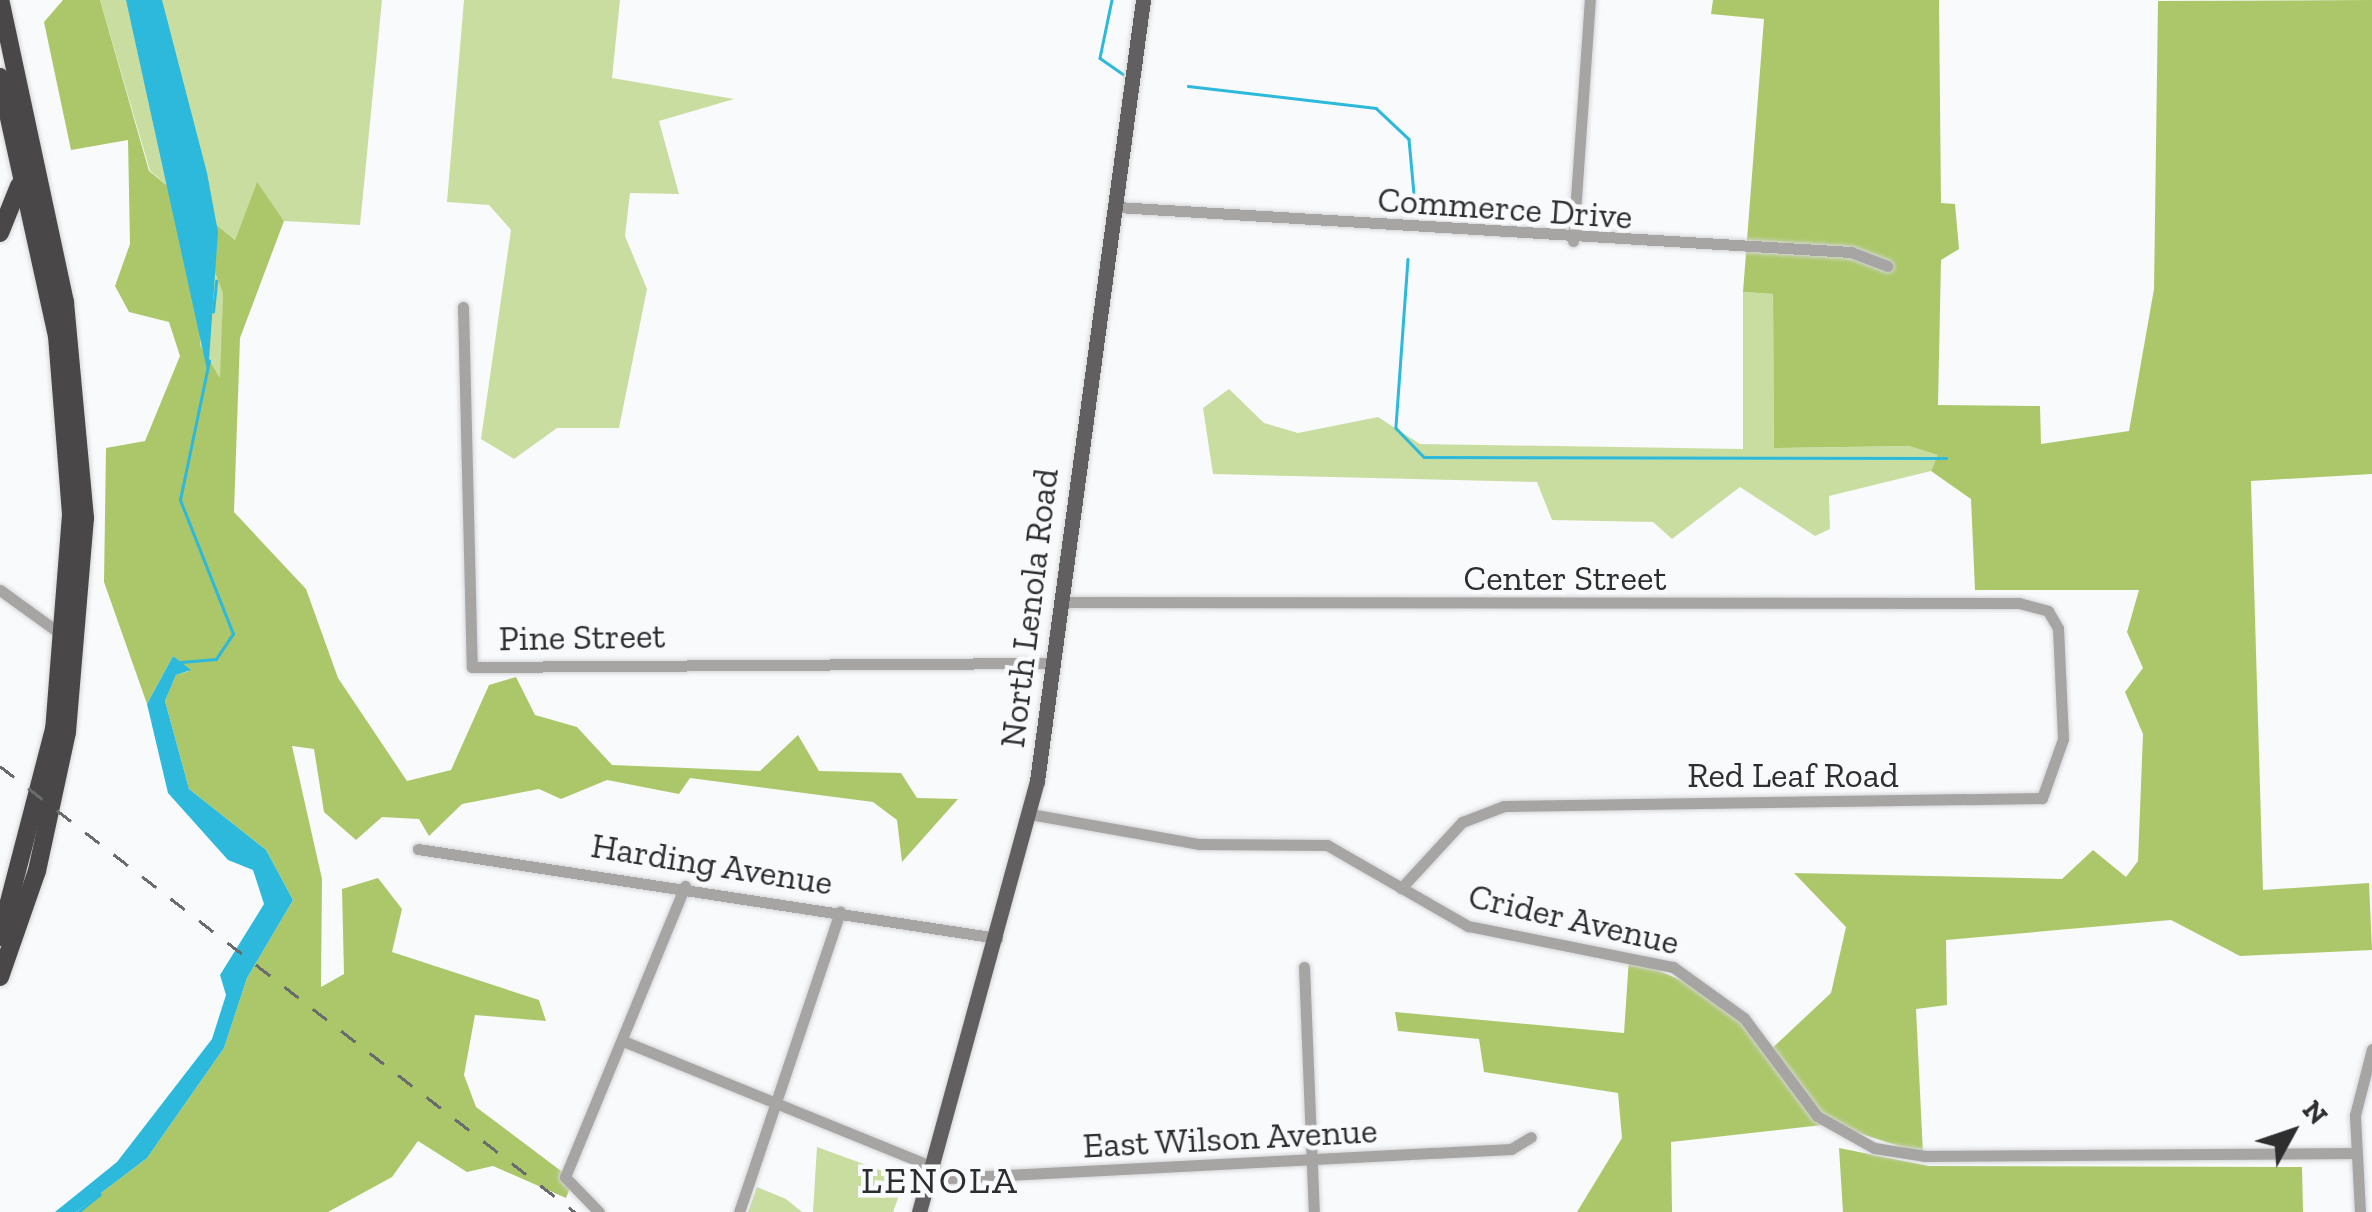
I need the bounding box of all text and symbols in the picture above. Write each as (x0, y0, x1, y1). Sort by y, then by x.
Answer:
street label: Commerce Drive (1376, 178, 1634, 238)
street label: North Lenola Road (991, 466, 1067, 750)
street label: Center Street (1463, 557, 1667, 599)
street label: Pine Street (498, 615, 666, 659)
street label: Red Leaf Road (1687, 754, 1899, 796)
street label: Harding Avenue (588, 824, 836, 904)
street label: Crider Avenue (1464, 874, 1684, 964)
north arrow (2242, 1082, 2342, 1182)
text: N (2296, 1094, 2335, 1131)
street label: East Wilson Avenue (1081, 1109, 1379, 1167)
district label: LENOLA (861, 1158, 1019, 1204)

